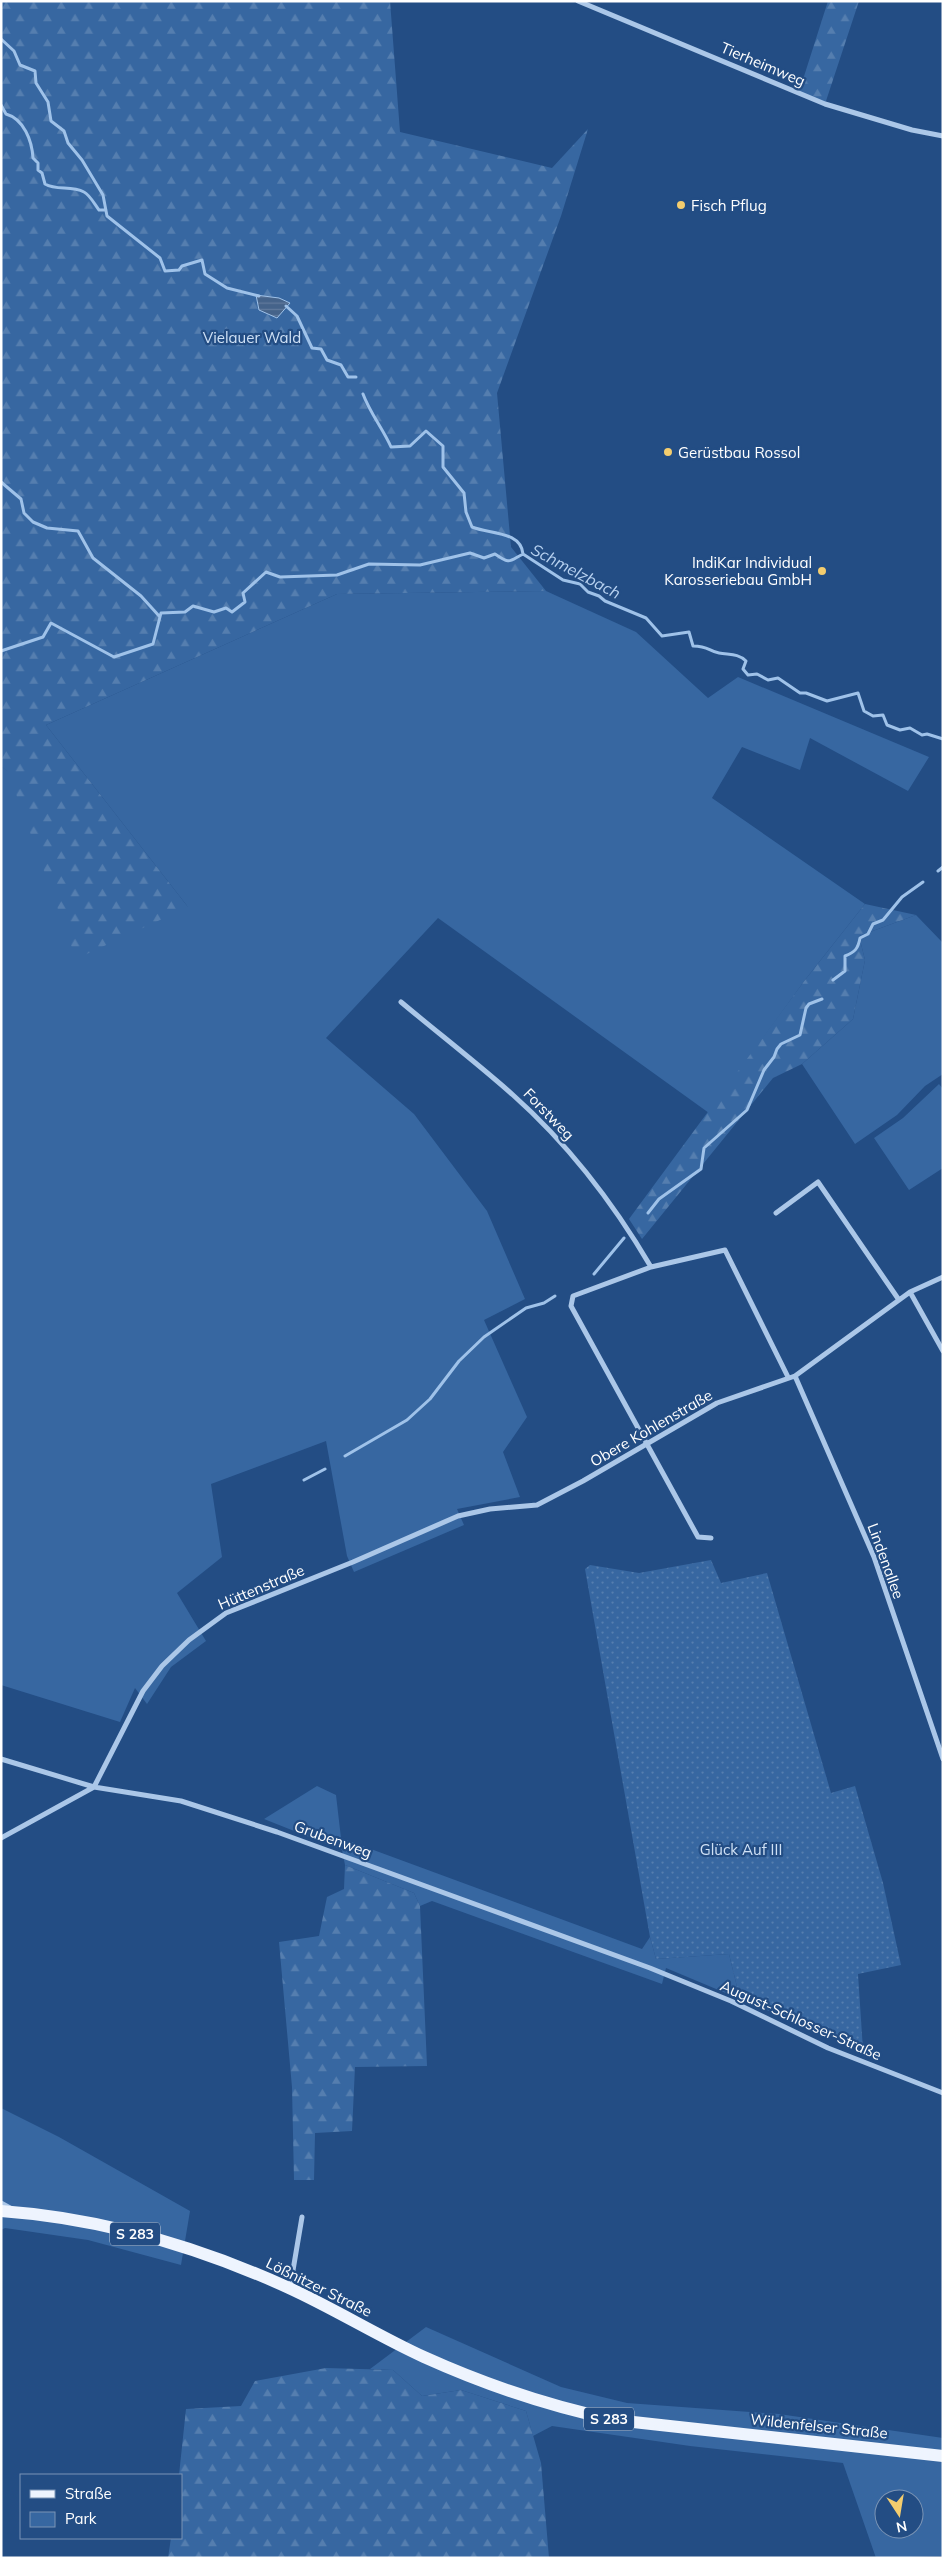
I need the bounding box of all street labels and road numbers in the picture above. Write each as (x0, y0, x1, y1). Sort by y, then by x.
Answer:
street label: Tierheimweg (718, 38, 808, 90)
street label: Forstweg (520, 1084, 578, 1144)
street label: Obere Kohlenstraße (586, 1385, 716, 1471)
street label: Lindenallee (864, 1521, 908, 1601)
street label: Hüttenstraße (215, 1560, 307, 1614)
street label: Grubenweg (292, 1816, 374, 1862)
street label: August-Schlosser-Straße (717, 1976, 885, 2064)
road number: S 283 (110, 2222, 160, 2246)
street label: Lößnitzer Straße (263, 2253, 375, 2321)
road number: S 283 (584, 2408, 634, 2430)
street label: Wildenfelser Straße (749, 2409, 889, 2443)

